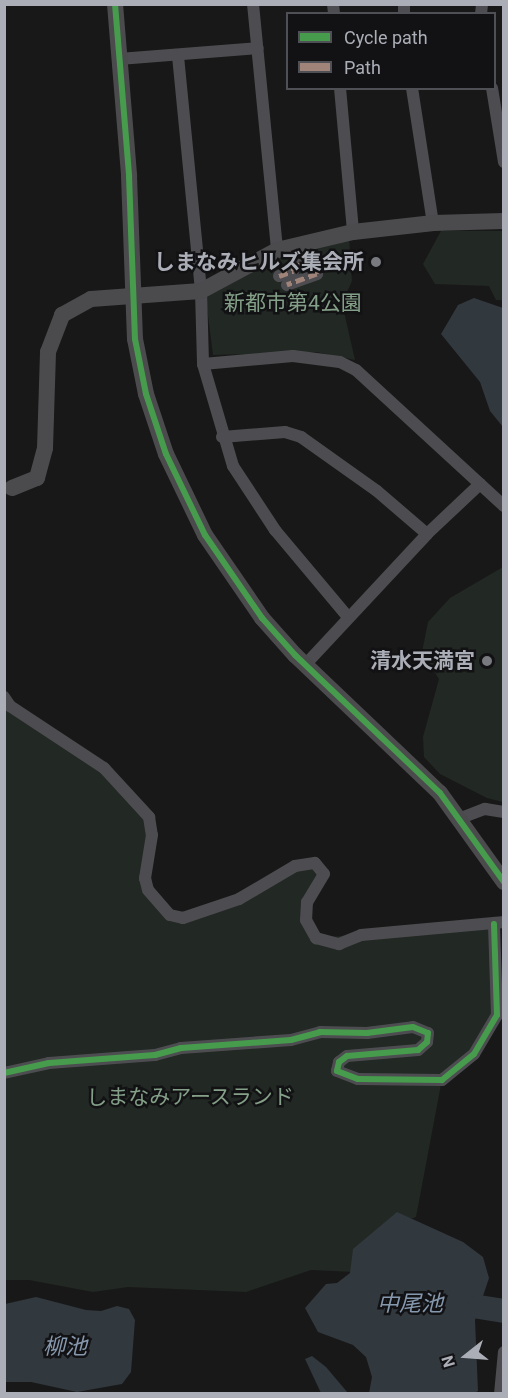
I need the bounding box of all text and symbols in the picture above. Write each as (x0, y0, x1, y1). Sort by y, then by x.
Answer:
legend (286, 12, 496, 90)
text: Cycle path (344, 27, 428, 48)
text: Path (344, 57, 381, 78)
place label: しまなみヒルズ集会所 (154, 249, 364, 275)
marker: しまなみヒルズ集会所 (369, 255, 383, 269)
park label: 新都市第4公園 (224, 290, 362, 316)
place label: 清水天満宮 (370, 648, 475, 674)
marker: 清水天満宮 (480, 654, 494, 668)
park label: しまなみアースランド (86, 1084, 294, 1110)
water label: 中尾池 (377, 1291, 443, 1317)
north arrow (436, 1326, 496, 1386)
water label: 柳池 (43, 1334, 87, 1360)
text: N (438, 1353, 459, 1370)

